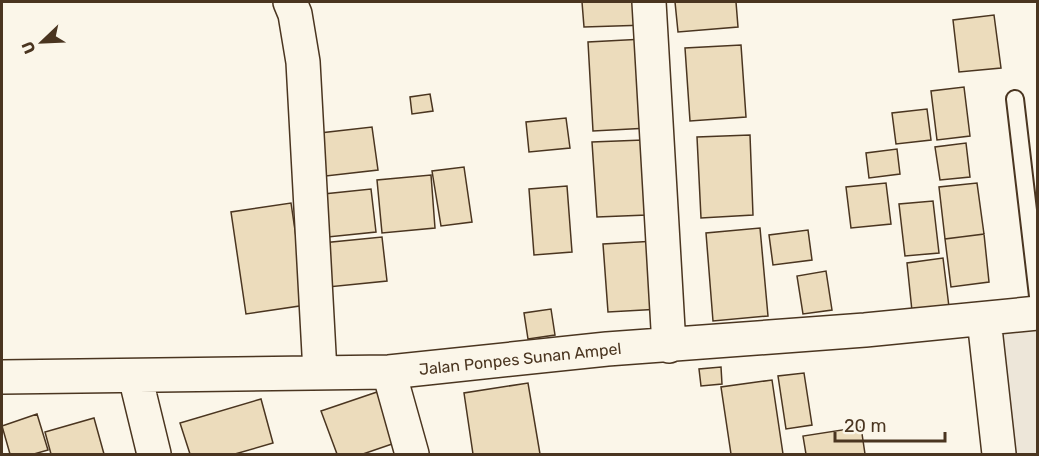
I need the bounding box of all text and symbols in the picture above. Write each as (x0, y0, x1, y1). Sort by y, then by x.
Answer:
north arrow (12, 12, 72, 72)
text: U (18, 39, 40, 57)
street label: Jalan Ponpes Sunan Ampel (418, 339, 622, 379)
scale bar (835, 405, 944, 443)
text: 20 m (844, 415, 886, 437)

